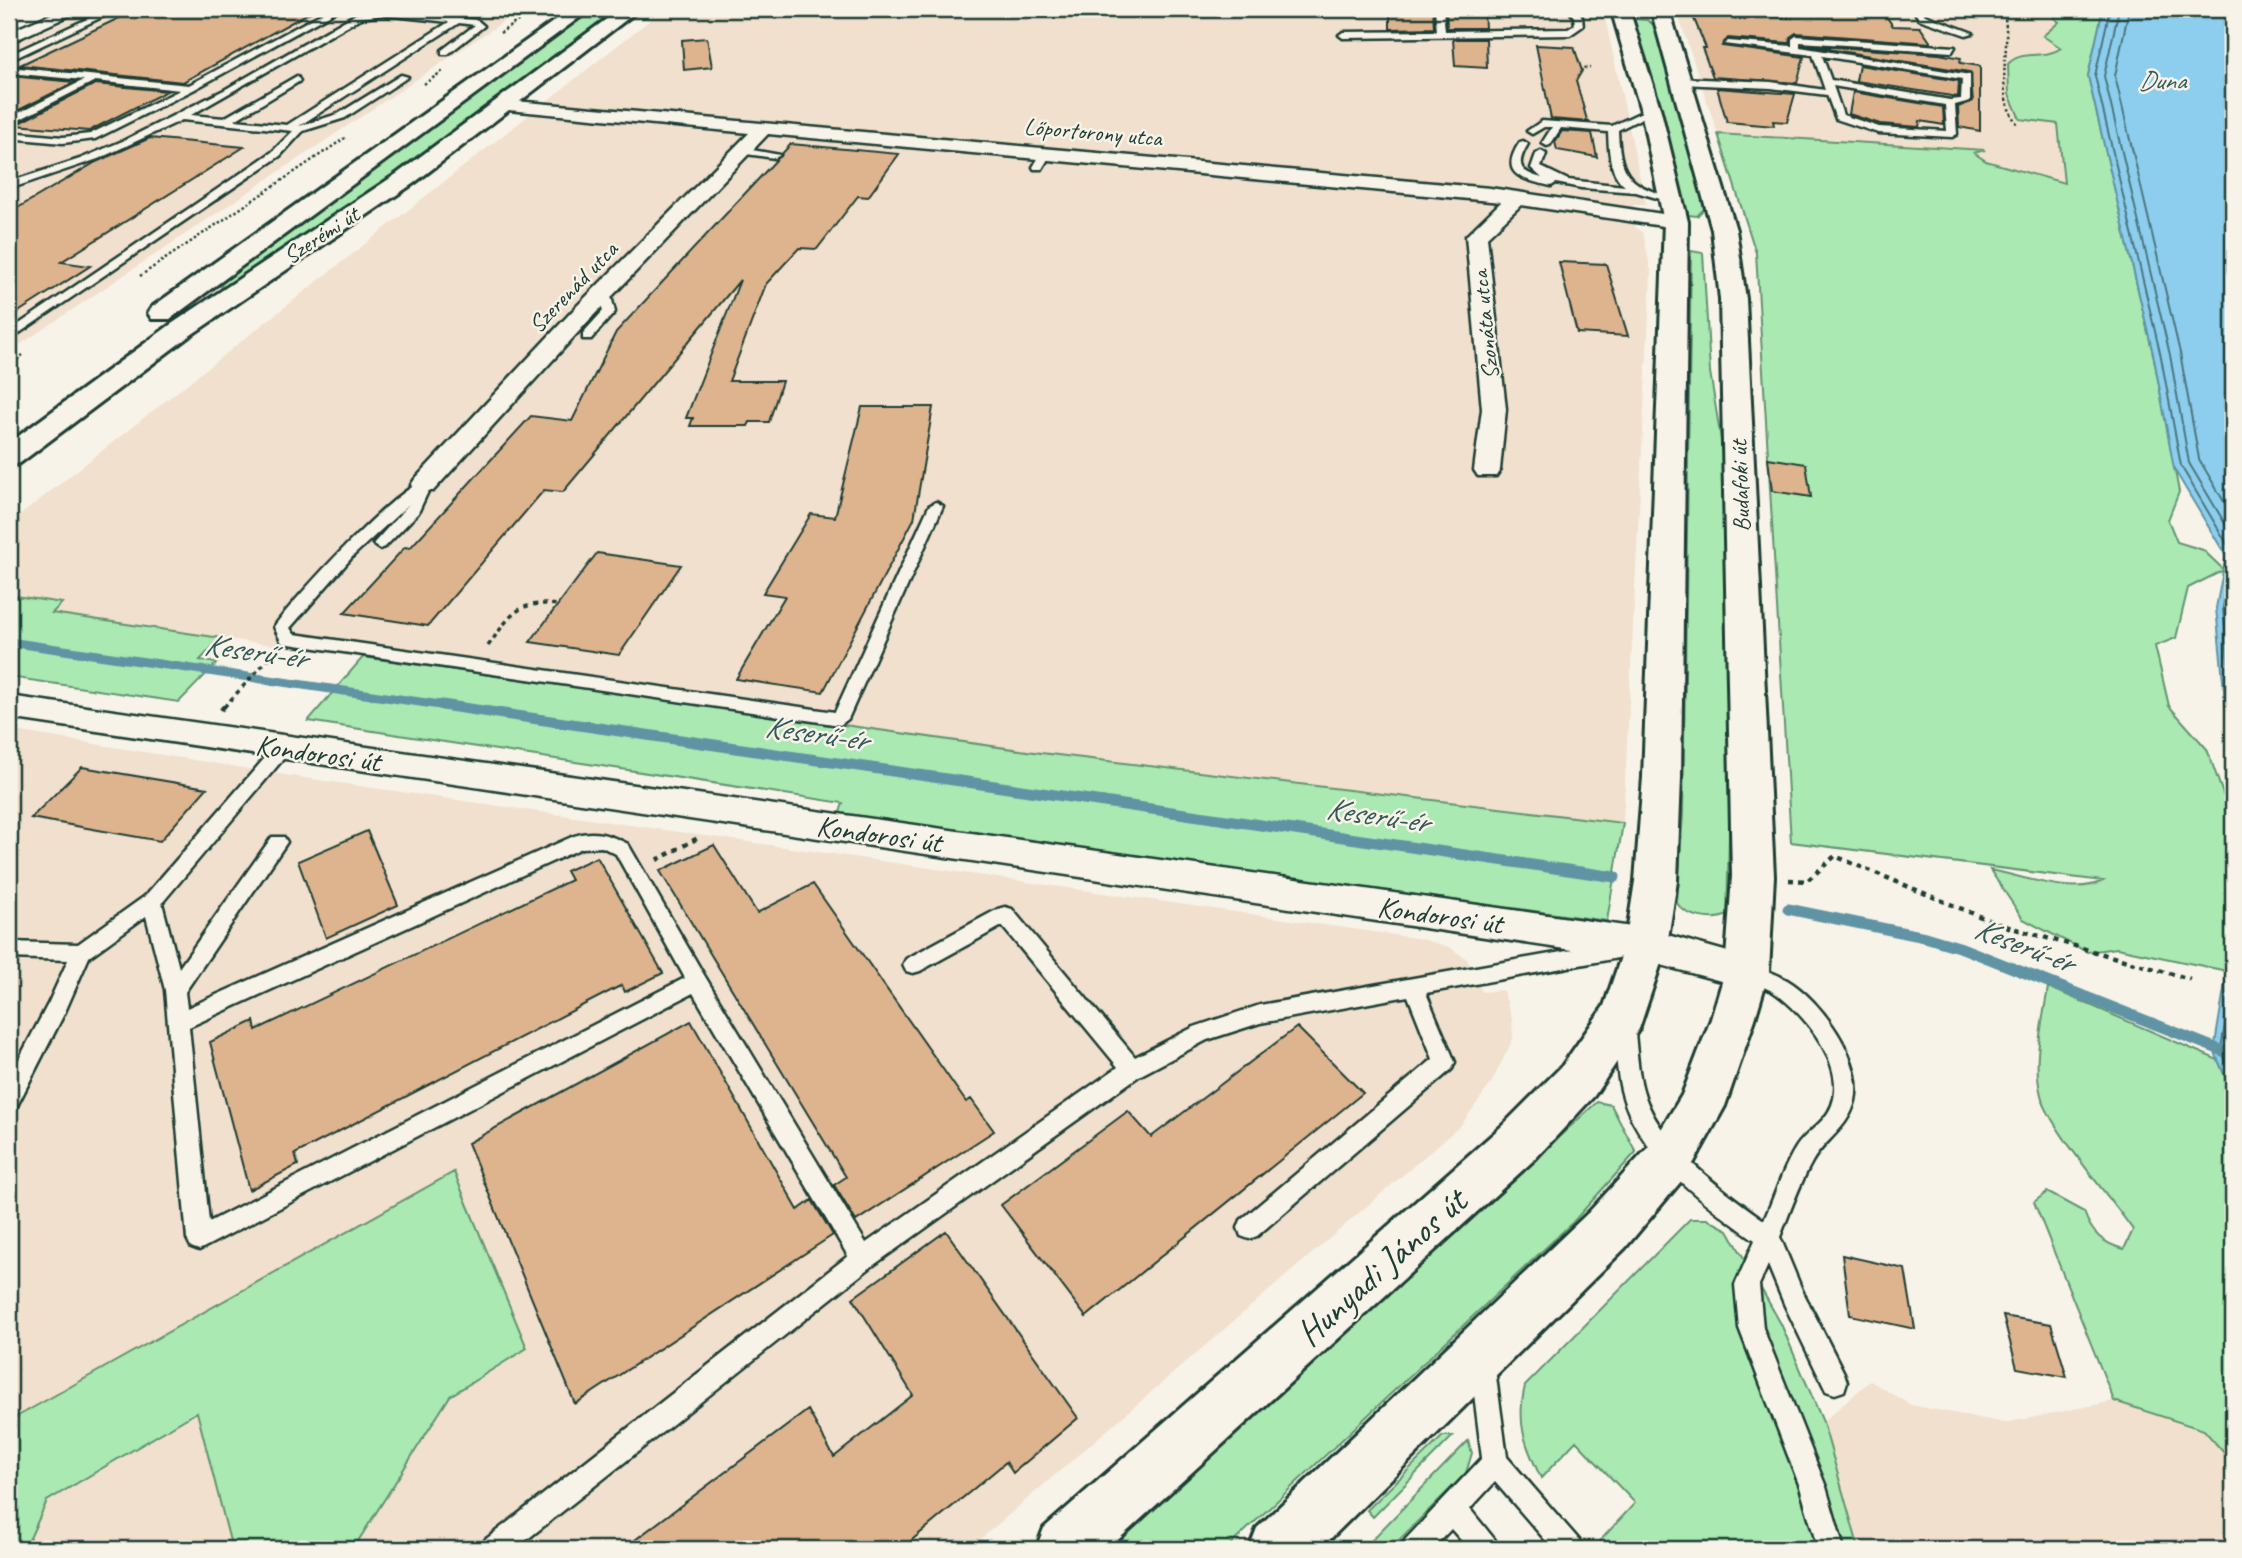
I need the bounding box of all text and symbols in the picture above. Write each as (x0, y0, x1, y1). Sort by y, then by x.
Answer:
water label: Duna (2139, 64, 2188, 97)
street label: Lőportorony utca (1023, 111, 1164, 153)
street label: Szerémi út (277, 198, 366, 271)
street label: Szerenád utca (522, 234, 625, 339)
street label: Szonáta utca (1464, 267, 1506, 381)
street label: Budafoki út (1723, 438, 1757, 532)
water label: Keserű-ér (202, 624, 314, 679)
water label: Keserű-ér (763, 706, 875, 761)
street label: Kondorosi út (253, 725, 386, 781)
water label: Keserű-ér (1324, 788, 1436, 843)
street label: Kondorosi út (814, 806, 947, 862)
street label: Kondorosi út (1375, 887, 1508, 943)
water label: Keserű-ér (1969, 908, 2084, 984)
street label: Hunyadi János út (1286, 1176, 1479, 1356)

